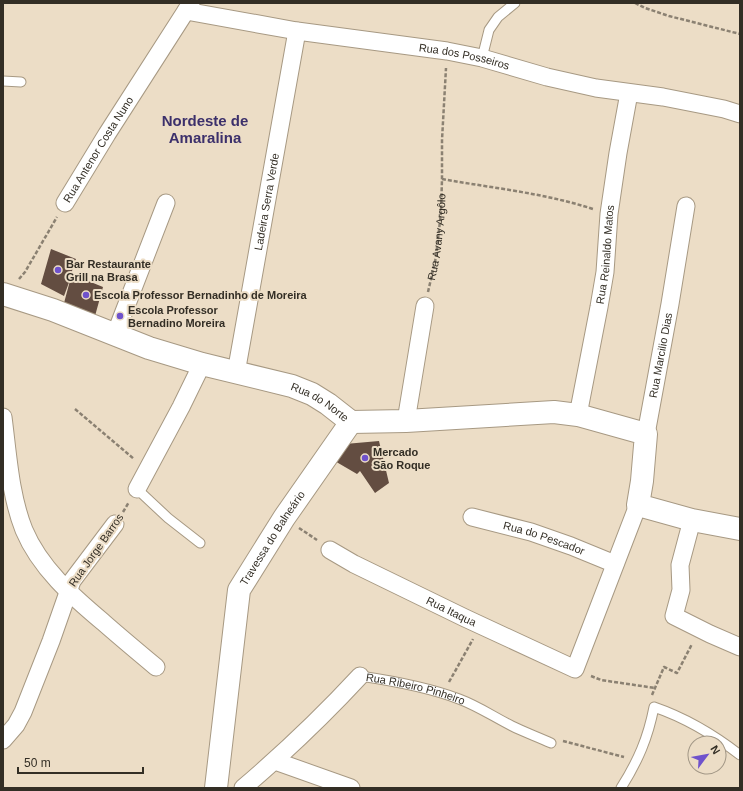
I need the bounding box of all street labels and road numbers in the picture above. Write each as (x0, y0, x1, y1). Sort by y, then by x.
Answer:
street label: Rua dos Posseiros (418, 41, 511, 72)
street label: Rua Antenor Costa Nuno (61, 94, 136, 205)
street label: Ladeira Serra Verde (252, 152, 281, 251)
street label: Rua Avany Argôlo (425, 193, 448, 281)
street label: Rua Reinaldo Matos (594, 204, 616, 305)
street label: Rua Marcilio Dias (647, 311, 674, 399)
street label: Rua do Norte (289, 380, 351, 424)
street label: Travessa do Balneário (238, 489, 307, 587)
street label: Rua Jorge Barros (66, 511, 126, 589)
street label: Rua do Pescador (502, 519, 587, 557)
street label: Rua Itaqua (424, 594, 479, 629)
street label: Rua Ribeiro Pinheiro (365, 671, 467, 707)

